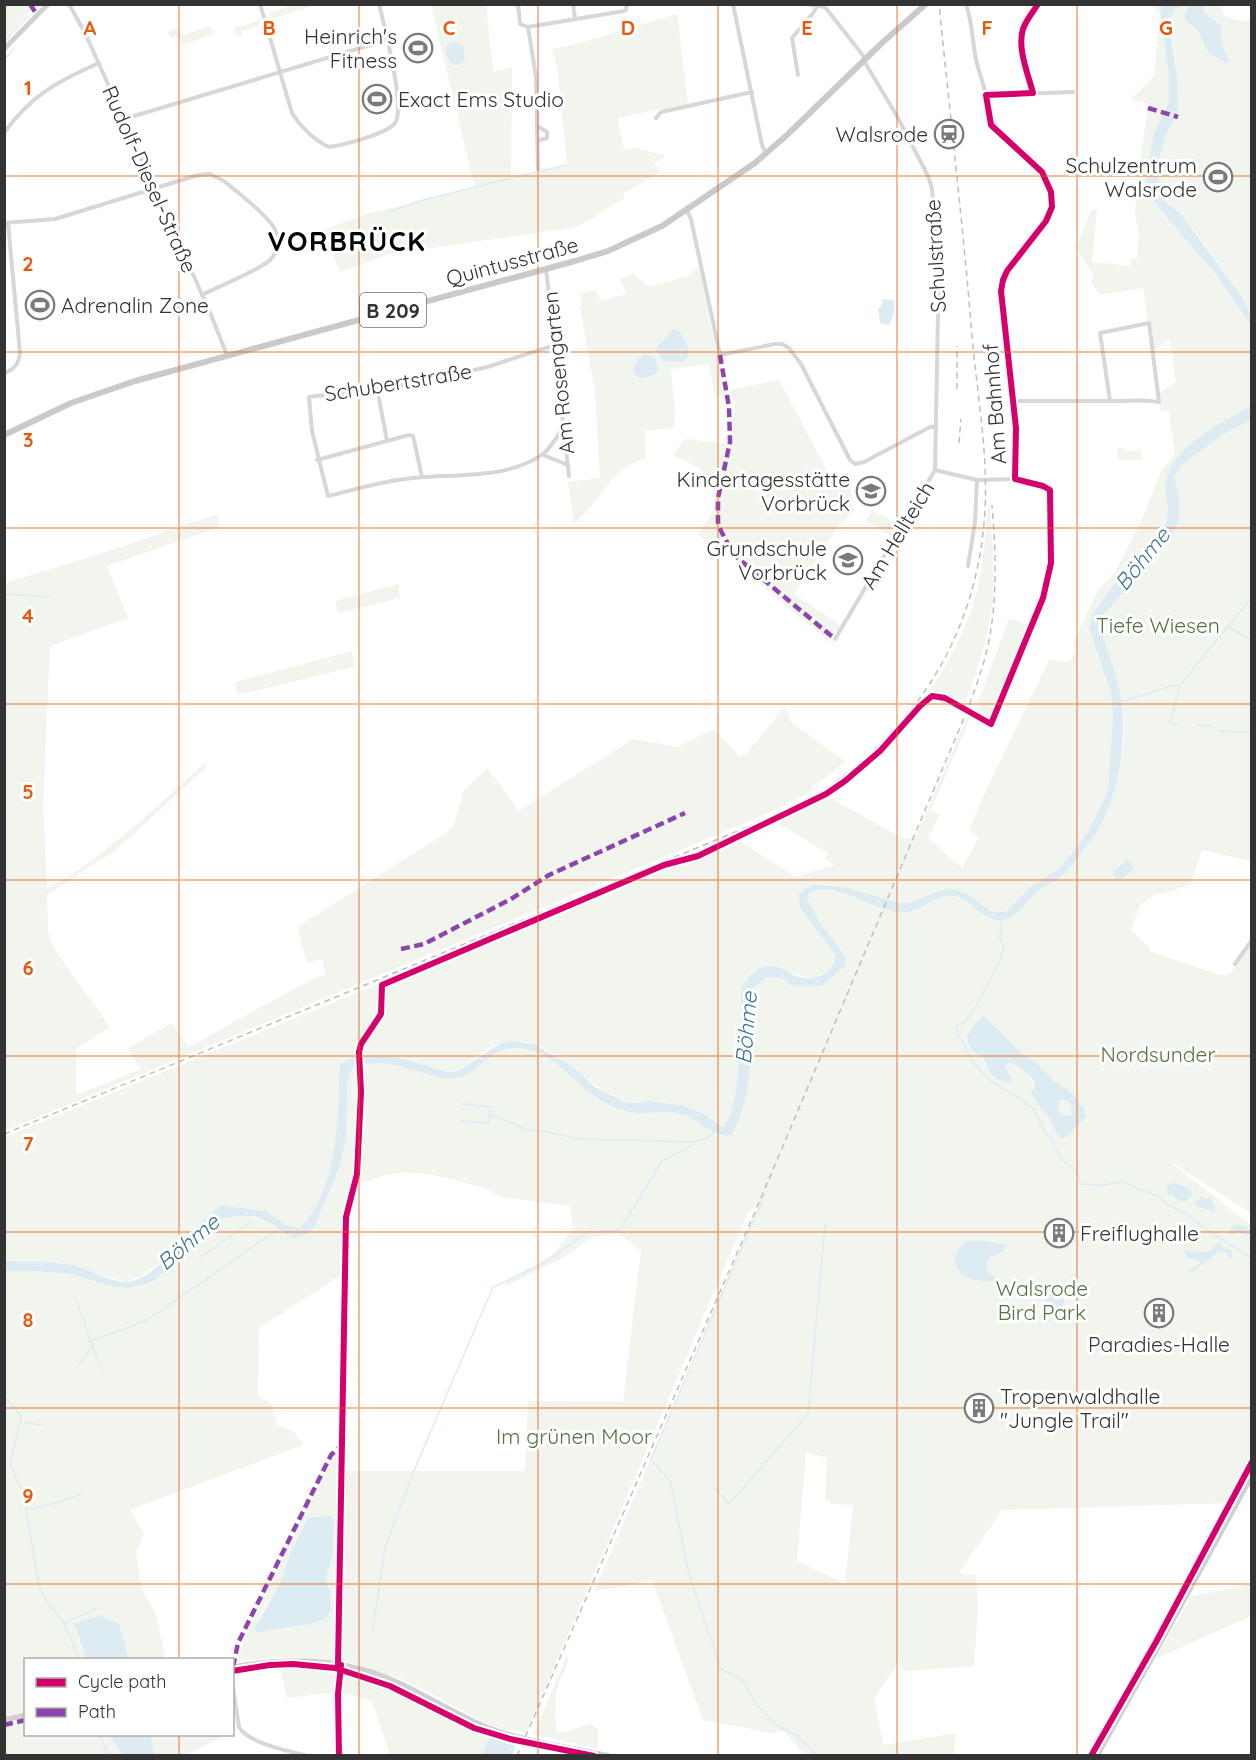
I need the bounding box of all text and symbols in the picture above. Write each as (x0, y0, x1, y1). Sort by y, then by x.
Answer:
text: A (84, 15, 97, 40)
text: B (262, 15, 276, 40)
text: C (443, 15, 456, 40)
text: D (621, 15, 635, 40)
text: E (801, 15, 813, 40)
text: F (981, 15, 993, 40)
text: G (1159, 15, 1173, 40)
place label: Heinrich's Fitness (304, 23, 397, 73)
sports icon: Heinrich's Fitness (402, 32, 434, 64)
text: 1 (24, 75, 32, 100)
street label: Rudolf-Diesel-Straße (97, 81, 203, 277)
sports icon: Exact Ems Studio (361, 83, 393, 115)
place label: Exact Ems Studio (398, 86, 564, 112)
station icon: Walsrode (933, 118, 965, 150)
place label: Walsrode (836, 121, 928, 147)
place label: Schulzentrum Walsrode (1065, 152, 1197, 202)
sports icon: Schulzentrum Walsrode (1202, 161, 1234, 193)
street label: Schulstraße (919, 199, 951, 313)
district label: VORBRÜCK (268, 224, 426, 258)
street label: Quintusstraße (443, 231, 581, 291)
text: 2 (22, 251, 34, 276)
sports icon: Adrenalin Zone (24, 289, 56, 321)
street label: Am Rosengarten (537, 290, 579, 456)
place label: Adrenalin Zone (61, 292, 209, 318)
road number: B 209 (360, 293, 426, 327)
street label: Am Bahnhof (977, 342, 1011, 465)
street label: Schubertstraße (322, 358, 474, 406)
text: 3 (23, 427, 33, 452)
place label: Kindertagesstätte Vorbrück (677, 466, 850, 516)
school or university icon: Kindertagesstätte Vorbrück (855, 475, 887, 507)
street label: Am Hellteich (855, 476, 939, 594)
water label: Böhme (1108, 521, 1177, 596)
place label: Grundschule Vorbrück (706, 535, 827, 585)
school or university icon: Grundschule Vorbrück (832, 544, 864, 576)
text: 4 (22, 603, 34, 628)
park label: Tiefe Wiesen (1096, 612, 1220, 638)
text: 5 (22, 779, 34, 804)
text: 6 (22, 955, 34, 980)
water label: Böhme (729, 989, 763, 1065)
park label: Nordsunder (1101, 1041, 1215, 1067)
text: 7 (23, 1131, 34, 1156)
water label: Böhme (151, 1207, 226, 1276)
building icon: Freiflughalle (1043, 1217, 1075, 1249)
place label: Freiflughalle (1080, 1220, 1199, 1246)
park label: Walsrode Bird Park (996, 1275, 1088, 1325)
building icon: Paradies-Halle (1143, 1297, 1175, 1329)
text: 8 (23, 1307, 34, 1332)
place label: Paradies-Halle (1088, 1331, 1230, 1357)
place label: Tropenwaldhalle "Jungle Trail" (1000, 1383, 1160, 1433)
building icon: Tropenwaldhalle "Jungle Trail" (963, 1392, 995, 1424)
park label: Im grünen Moor (496, 1423, 652, 1449)
text: 9 (22, 1483, 34, 1508)
legend (24, 1658, 234, 1736)
text: Cycle path (78, 1670, 166, 1693)
text: Path (78, 1700, 116, 1723)

